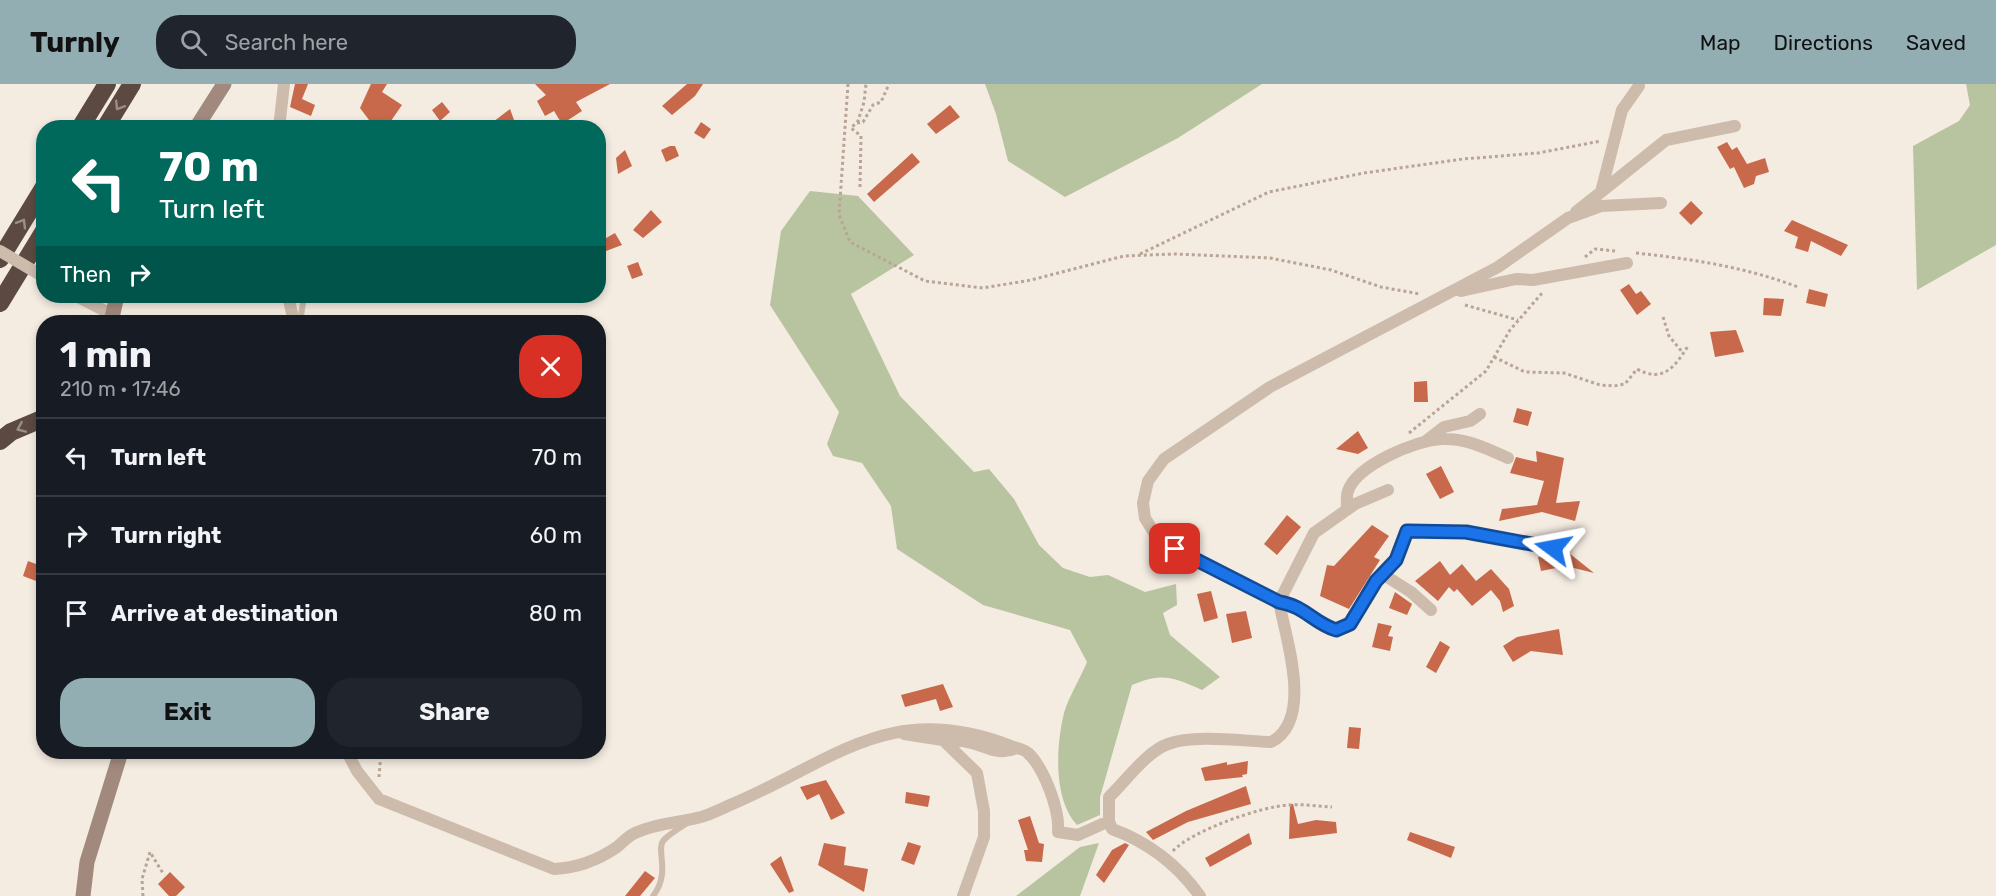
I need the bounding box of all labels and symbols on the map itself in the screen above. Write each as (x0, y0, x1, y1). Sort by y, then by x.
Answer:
one-way arrow (114, 100, 126, 110)
one-way arrow (14, 219, 26, 229)
one-way arrow (16, 421, 27, 433)
position arrow (1521, 516, 1585, 580)
pin (1149, 523, 1200, 574)

